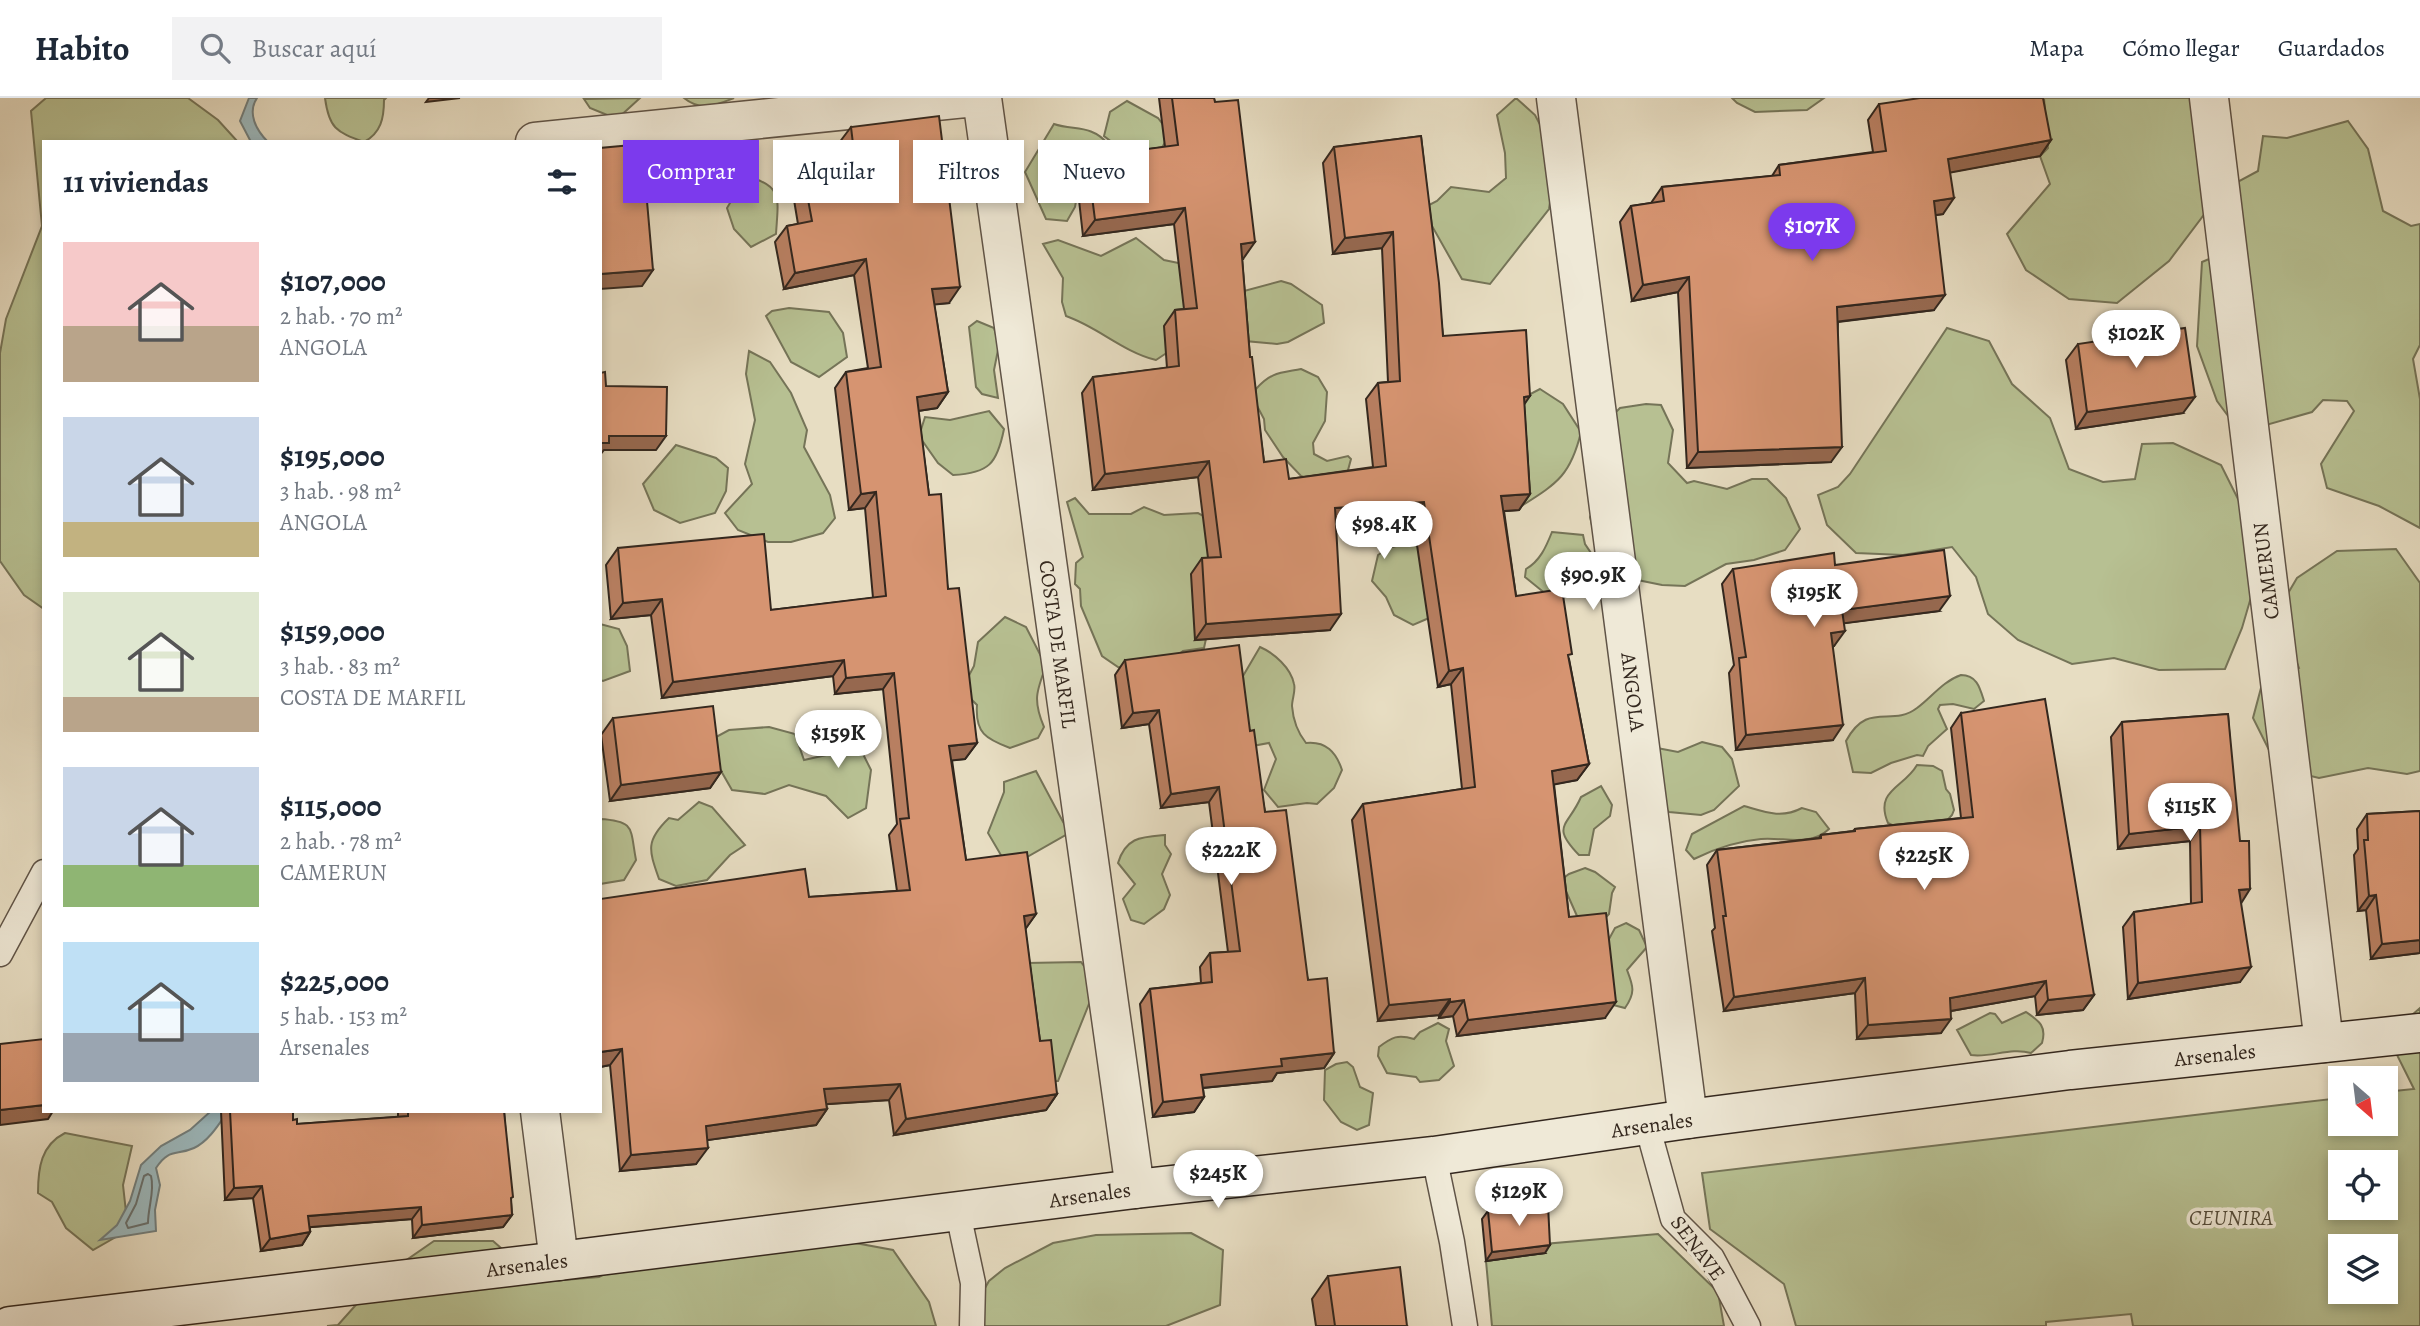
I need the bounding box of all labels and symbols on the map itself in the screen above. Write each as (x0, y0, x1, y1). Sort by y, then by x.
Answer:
pin: $107K (1763, 204, 1861, 263)
pin: $102K (2087, 310, 2185, 370)
pin: $98.4K (1327, 502, 1441, 561)
street label: CAMERUN (2246, 521, 2286, 621)
pin: $90.9K (1536, 552, 1650, 612)
street label: COSTA DE MARFIL (1032, 558, 1084, 730)
pin: $195K (1765, 570, 1863, 629)
street label: ANGOLA (1614, 650, 1652, 734)
pin: $159K (789, 710, 887, 770)
pin: $115K (2141, 784, 2239, 843)
pin: $222K (1182, 828, 1280, 887)
pin: $225K (1875, 832, 1973, 892)
street label: Arsenales (2172, 1037, 2257, 1073)
north arrow (2328, 1066, 2398, 1136)
street label: Arsenales (1608, 1105, 1695, 1145)
pin: $245K (1169, 1150, 1267, 1210)
pin: $129K (1470, 1168, 1568, 1228)
street label: Arsenales (1046, 1175, 1133, 1215)
park label: CEUNIRA (2189, 1204, 2273, 1232)
street label: SENAVE (1664, 1210, 1732, 1286)
street label: Arsenales (484, 1246, 569, 1284)

